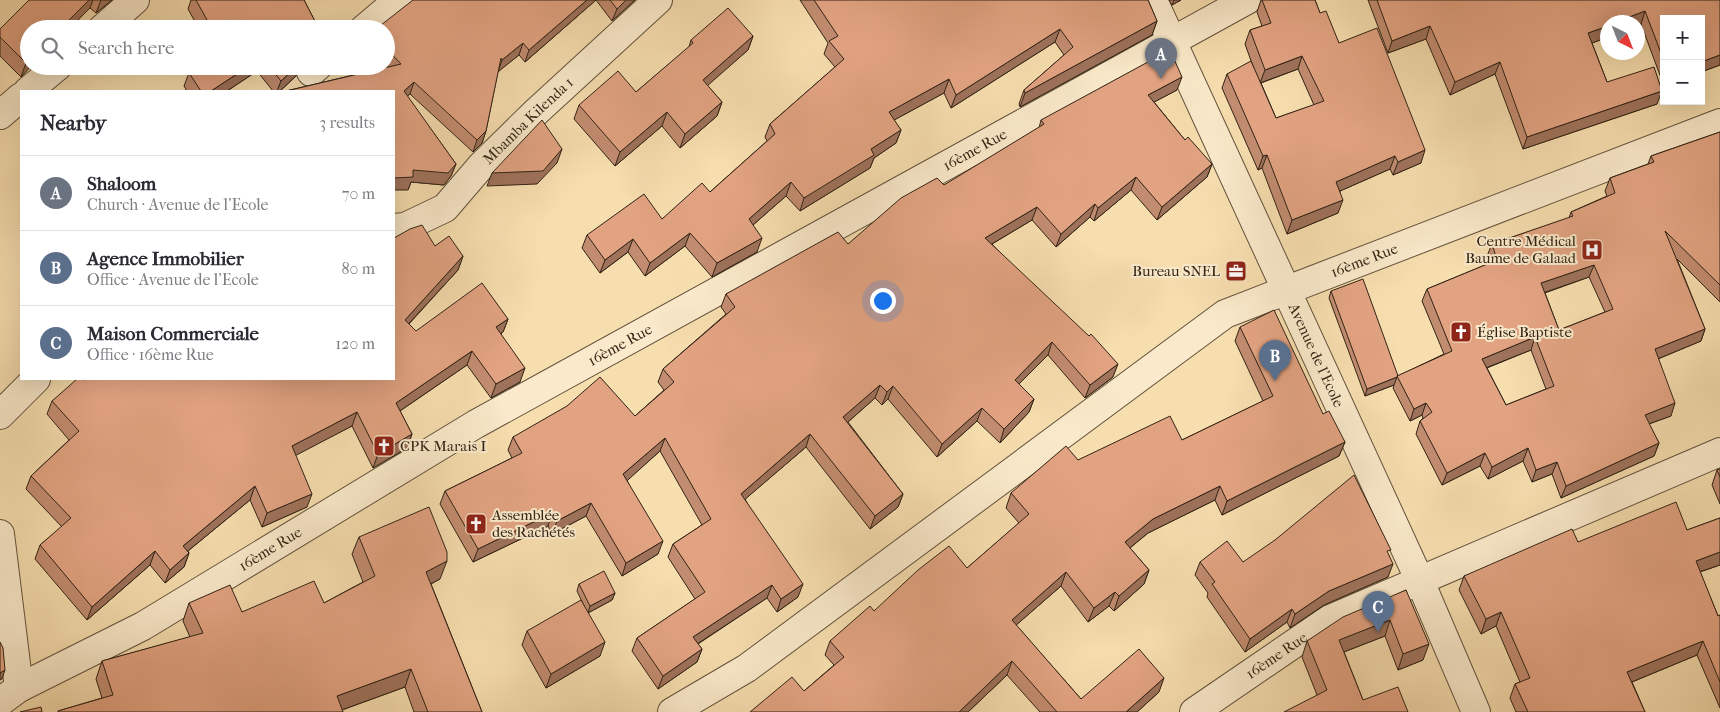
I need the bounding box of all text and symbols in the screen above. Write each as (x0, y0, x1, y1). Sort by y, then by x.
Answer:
north arrow (1600, 15, 1645, 60)
map controls (1660, 15, 1705, 105)
button: + (1660, 15, 1705, 60)
search box (20, 20, 395, 75)
icon: search (38, 34, 66, 62)
text: Search here (78, 37, 174, 59)
pin: A (1145, 38, 1177, 79)
button: − (1660, 60, 1705, 105)
street label: Mbamba Kilenda 1 (479, 73, 577, 168)
text: Nearby (40, 111, 106, 135)
text: 3 results (319, 113, 375, 132)
street label: 16ème Rue (940, 125, 1011, 175)
text: Shaloom (87, 173, 156, 195)
text: A (51, 184, 61, 203)
text: 70 m (342, 184, 375, 203)
text: Church · Avenue de l'Ecole (87, 195, 268, 214)
place label: Centre Médical Baume de Galaad (1465, 232, 1577, 267)
hospital icon: Centre Médical Baume de Galaad (1580, 238, 1604, 262)
street label: 16ème Rue (1328, 239, 1401, 281)
text: Agence Immobilier (87, 248, 244, 270)
text: B (51, 259, 61, 278)
text: 80 m (341, 259, 375, 278)
office icon: Bureau SNEL (1224, 259, 1248, 283)
place label: Bureau SNEL (1132, 262, 1220, 280)
text: Office · Avenue de l'Ecole (87, 270, 259, 289)
your location (870, 288, 896, 314)
street label: Avenue de l'Ecole (1284, 299, 1348, 411)
street label: 16ème Rue (585, 320, 656, 370)
church icon: Église Baptiste (1449, 320, 1473, 344)
text: Maison Commerciale (87, 323, 259, 345)
place label: Église Baptiste (1477, 323, 1572, 341)
text: C (51, 334, 61, 353)
text: 120 m (336, 334, 375, 353)
pin: B (1259, 340, 1291, 381)
text: Office · 16ème Rue (87, 345, 214, 364)
church icon: CPK Marais I (372, 434, 396, 458)
place label: CPK Marais I (400, 437, 486, 455)
place label: Assemblée des Rachétés (491, 506, 575, 541)
church icon: Assemblée des Rachétés (464, 512, 488, 536)
street label: 16ème Rue (235, 523, 305, 575)
pin: C (1362, 591, 1394, 632)
street label: 16ème Rue (1242, 628, 1311, 683)

